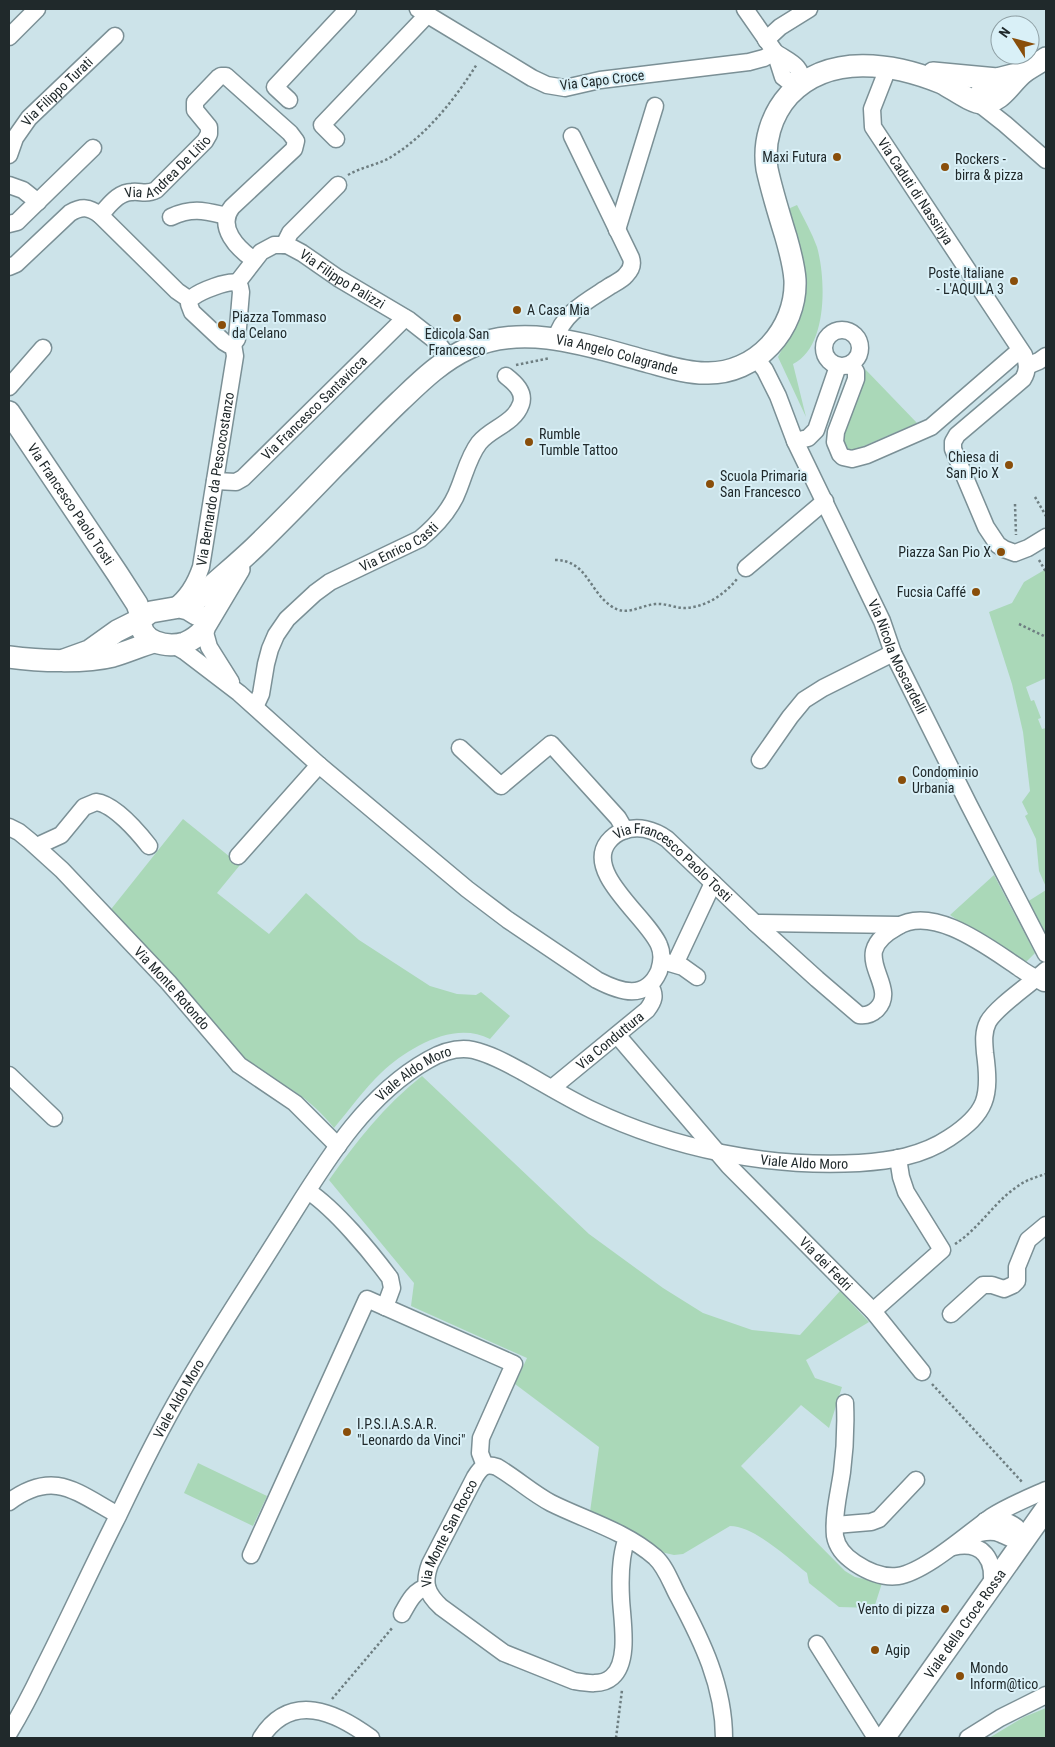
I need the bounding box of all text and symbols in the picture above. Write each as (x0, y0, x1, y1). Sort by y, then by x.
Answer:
north arrow (990, 15, 1040, 65)
text: N (995, 24, 1013, 41)
street label: Via Filippo Turati (18, 54, 96, 129)
street label: Via Capo Croce (559, 67, 646, 93)
street label: Via Andrea De Litio (123, 133, 214, 201)
street label: Via Caduti di Nassiriya (874, 135, 957, 248)
place label: Maxi Futura (762, 149, 827, 165)
marker: Maxi Futura (831, 151, 843, 163)
place label: Rockers - birra & pizza (955, 151, 1023, 183)
marker: Rockers - birra & pizza (939, 161, 951, 173)
street label: Via Filippo Palizzi (297, 246, 388, 312)
place label: Poste Italiane - L'AQUILA 3 (928, 265, 1004, 297)
marker: Poste Italiane - L'AQUILA 3 (1008, 275, 1020, 287)
place label: A Casa Mia (527, 302, 590, 318)
marker: A Casa Mia (511, 304, 523, 316)
place label: Piazza Tommaso da Celano (232, 309, 326, 341)
marker: Edicola San Francesco (451, 312, 463, 324)
marker: Piazza Tommaso da Celano (216, 319, 228, 331)
place label: Edicola San Francesco (425, 326, 489, 358)
street label: Via Angelo Colagrande (555, 331, 680, 377)
street label: Via Francesco Santavicca (258, 352, 370, 463)
street label: Via Bernardo da Pescocostanzo (193, 391, 237, 567)
place label: Rumble Tumble Tattoo (539, 426, 618, 458)
marker: Rumble Tumble Tattoo (523, 436, 535, 448)
street label: Via Francesco Paolo Tosti (24, 440, 117, 568)
place label: Chiesa di San Pio X (946, 449, 999, 481)
marker: Chiesa di San Pio X (1003, 459, 1015, 471)
place label: Scuola Primaria San Francesco (720, 468, 807, 500)
marker: Scuola Primaria San Francesco (704, 478, 716, 490)
street label: Via Enrico Casti (357, 519, 441, 575)
place label: Piazza San Pio X (898, 544, 991, 560)
marker: Piazza San Pio X (995, 546, 1007, 558)
place label: Fucsia Caffé (897, 584, 966, 600)
marker: Fucsia Caffé (970, 586, 982, 598)
street label: Via Nicola Moscardelli (865, 597, 930, 717)
place label: Condominio Urbania (912, 764, 979, 796)
marker: Condominio Urbania (896, 774, 908, 786)
street label: Via Francesco Paolo Tosti (610, 820, 735, 905)
street label: Via Monte Rotondo (131, 943, 213, 1033)
street label: Via Conduttura (573, 1008, 647, 1073)
street label: Viale Aldo Moro (372, 1043, 453, 1104)
street label: Viale Aldo Moro (759, 1151, 848, 1172)
street label: Via dei Fedri (796, 1234, 856, 1294)
street label: Viale Aldo Moro (150, 1356, 207, 1441)
place label: I.P.S.I.A.S.A.R. "Leonardo da Vinci" (357, 1416, 465, 1448)
marker: I.P.S.I.A.S.A.R. "Leonardo da Vinci" (341, 1426, 353, 1438)
street label: Via Monte San Rocco (418, 1477, 480, 1588)
street label: Viale della Croce Rossa (921, 1566, 1009, 1681)
place label: Vento di pizza (857, 1601, 935, 1617)
marker: Vento di pizza (939, 1603, 951, 1615)
place label: Agip (885, 1642, 910, 1658)
marker: Agip (869, 1644, 881, 1656)
place label: Mondo Inform@tico (970, 1660, 1038, 1692)
marker: Mondo Inform@tico (954, 1670, 966, 1682)

